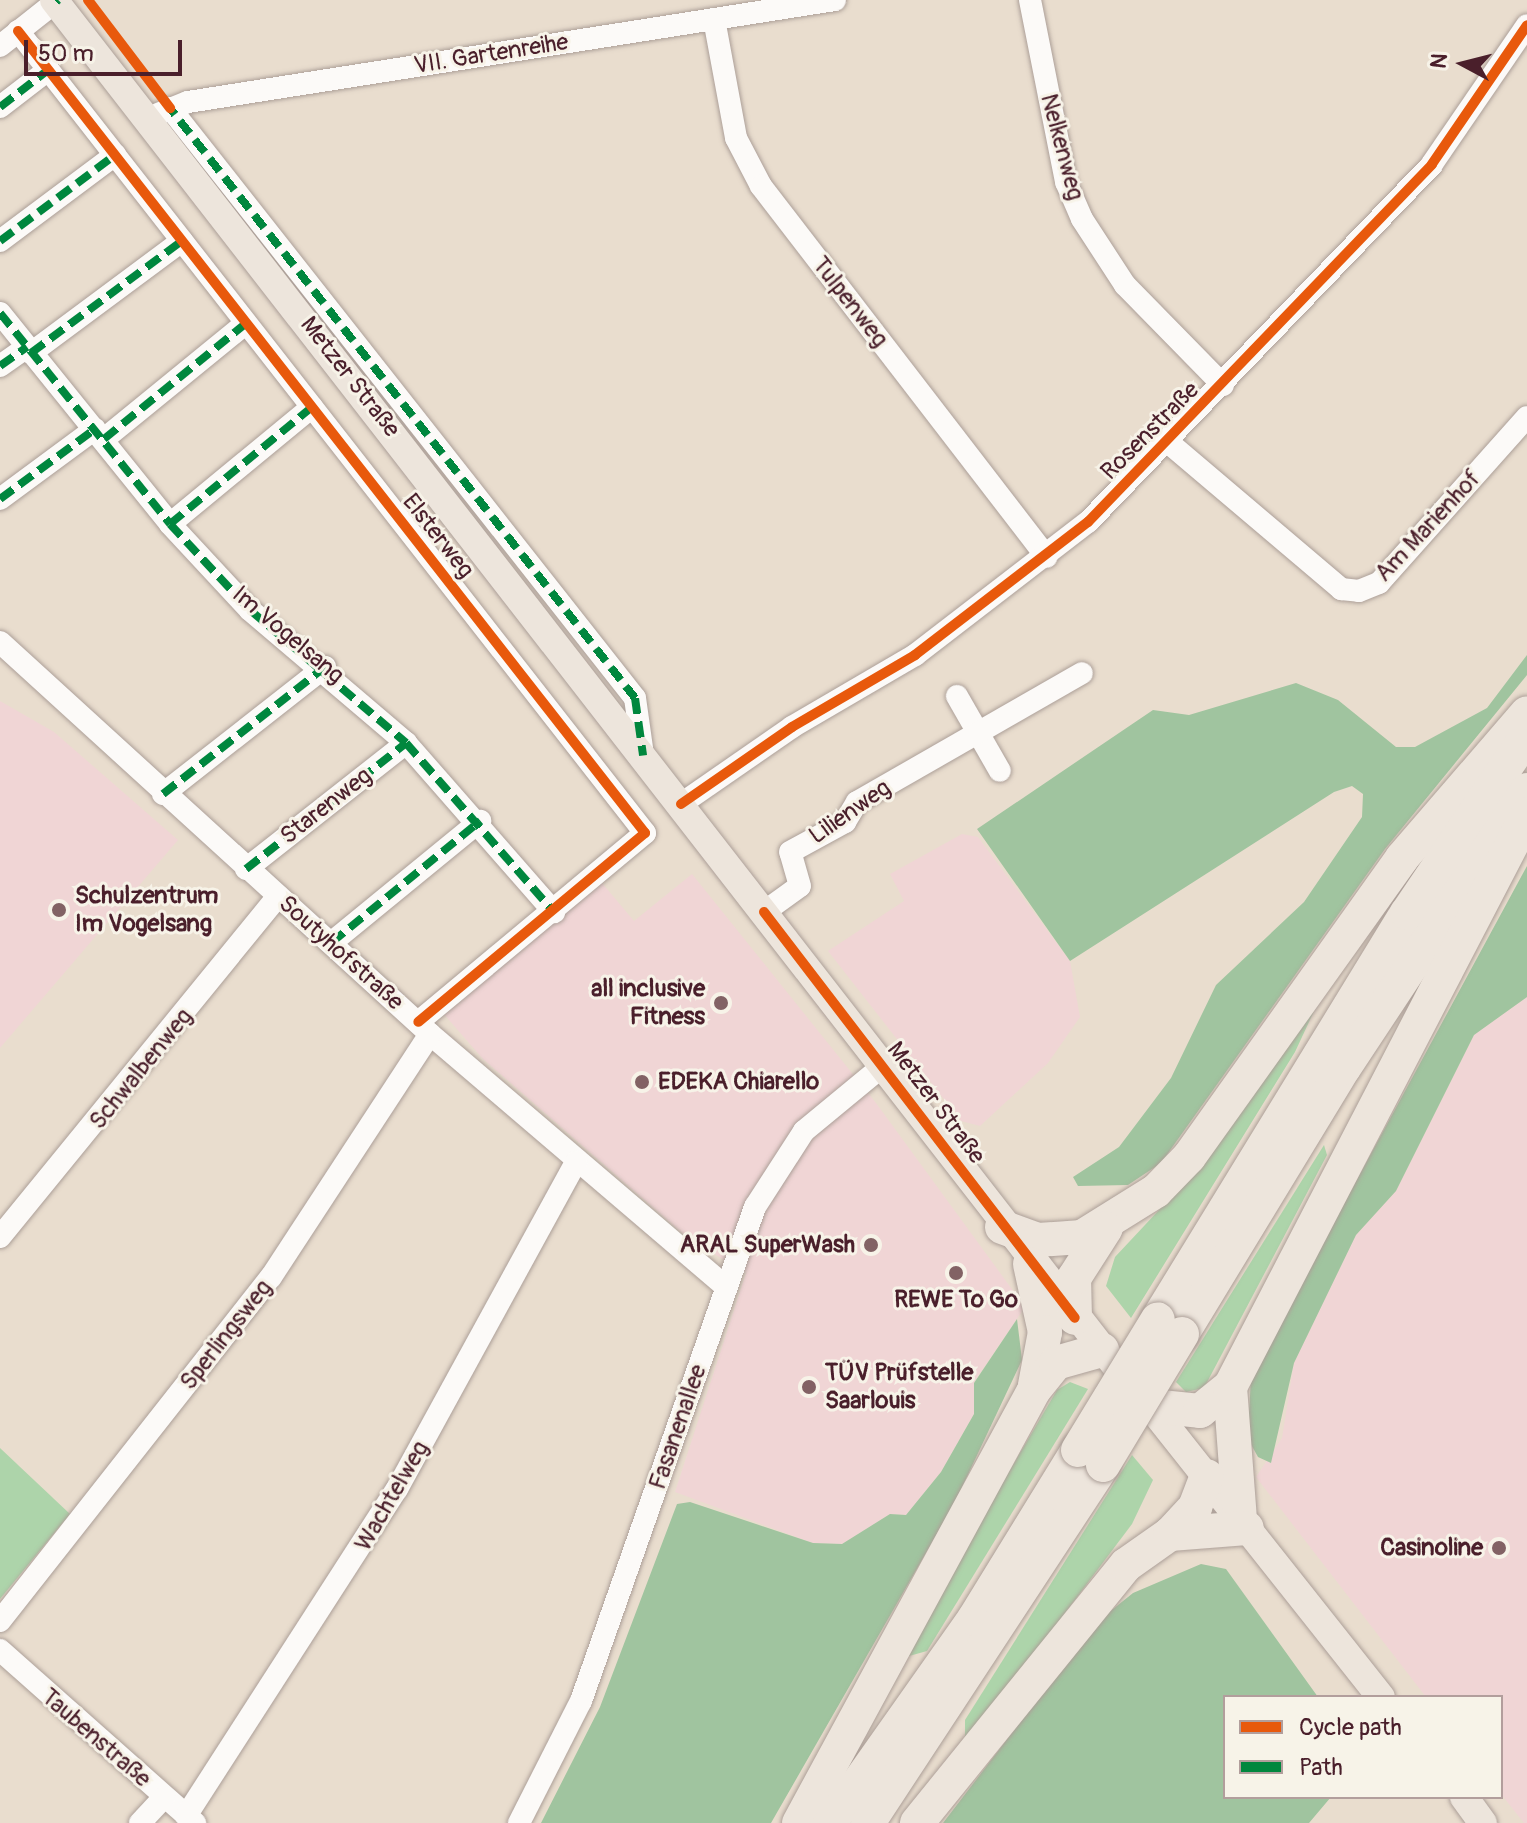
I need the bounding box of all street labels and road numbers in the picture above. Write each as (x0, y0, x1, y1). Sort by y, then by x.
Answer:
street label: VII. Gartenreihe (412, 28, 570, 80)
street label: Nelkenweg (1034, 91, 1090, 203)
street label: Tulpenweg (806, 251, 894, 353)
street label: Metzer Straße (294, 311, 406, 443)
street label: Rosenstraße (1095, 376, 1205, 486)
street label: Am Marienhof (1369, 464, 1487, 588)
street label: Elsterweg (396, 488, 480, 584)
street label: Im Vogelsang (226, 580, 350, 690)
street label: Starenweg (275, 761, 377, 851)
street label: Lilienweg (804, 774, 896, 850)
street label: Soutyhofstraße (273, 890, 409, 1016)
street label: Schwalbenweg (83, 1003, 199, 1135)
street label: Metzer Straße (881, 1036, 991, 1170)
street label: Sperlingsweg (174, 1274, 278, 1396)
street label: Fasanenallee (643, 1361, 713, 1493)
street label: Wachtelweg (349, 1436, 435, 1556)
street label: Taubenstraße (35, 1683, 157, 1793)

